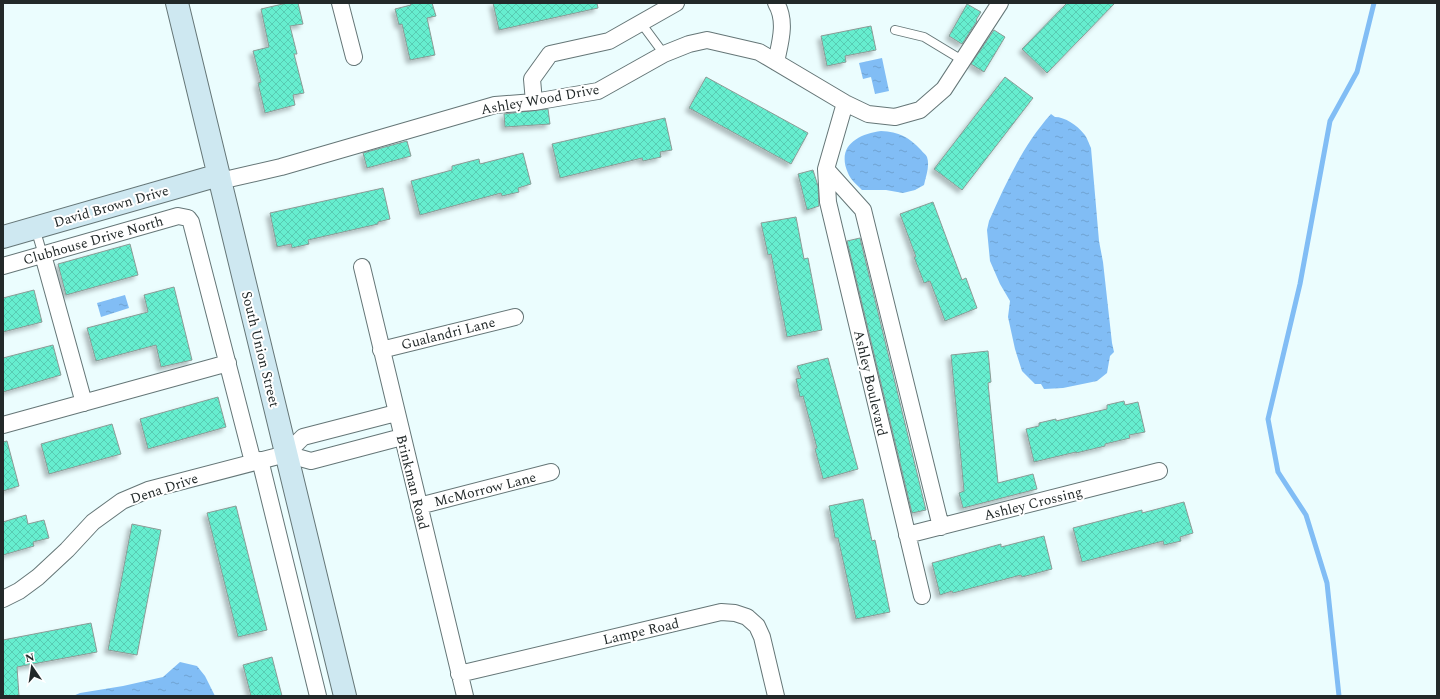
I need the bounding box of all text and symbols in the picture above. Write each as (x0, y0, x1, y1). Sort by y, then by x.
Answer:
street label: Ashley Wood Drive (479, 79, 601, 120)
street label: David Brown Drive (51, 180, 171, 233)
street label: Clubhouse Drive North (21, 210, 166, 271)
street label: South Union Street (236, 289, 285, 410)
street label: Gualandri Lane (399, 312, 498, 355)
street label: Ashley Boulevard (848, 328, 893, 438)
street label: Brinkman Road (391, 432, 434, 532)
street label: McMorrow Lane (432, 467, 539, 512)
street label: Dena Drive (127, 468, 201, 509)
street label: Ashley Crossing (982, 481, 1085, 526)
street label: Lampe Road (601, 612, 681, 650)
north arrow (12, 647, 52, 687)
text: N (24, 648, 36, 667)

